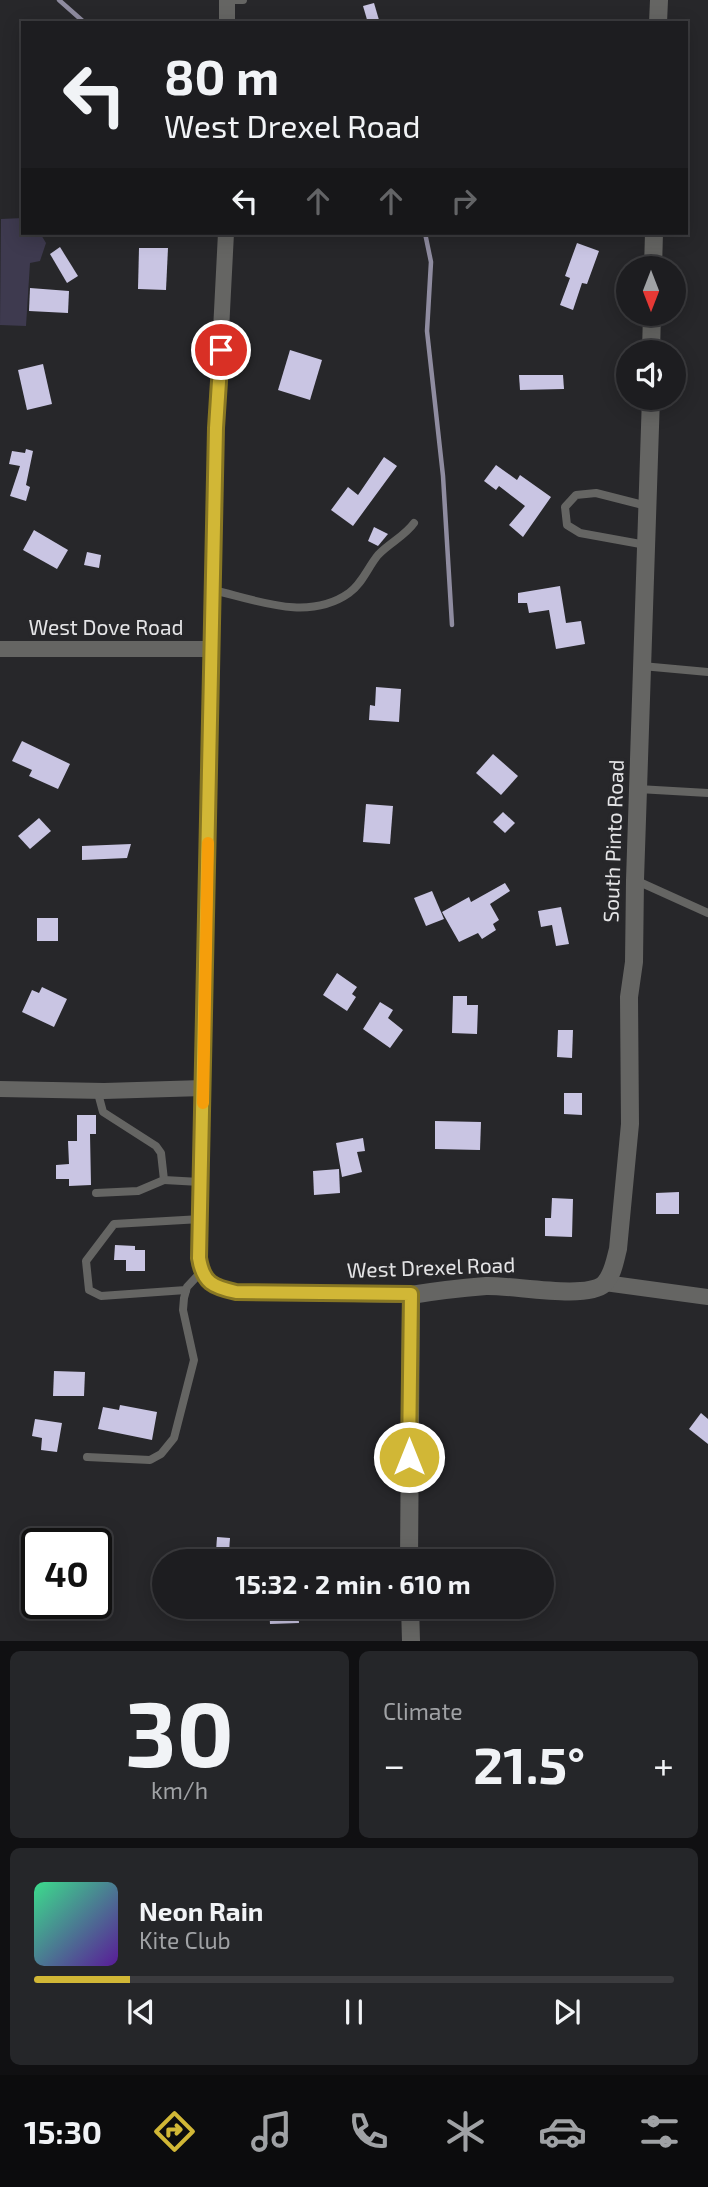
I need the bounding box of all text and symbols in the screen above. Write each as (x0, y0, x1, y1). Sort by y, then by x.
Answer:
text: 80 m (164, 46, 279, 105)
icon: left (49, 49, 140, 140)
text: West Drexel Road (164, 106, 421, 144)
icon: left (226, 182, 264, 220)
icon: ahead (299, 182, 337, 220)
icon: ahead (372, 182, 410, 220)
icon: right (445, 182, 483, 220)
north arrow (616, 256, 686, 326)
map controls (616, 256, 686, 410)
pin (191, 320, 251, 380)
icon: arrive (202, 331, 240, 369)
button: sound (616, 340, 686, 410)
street label: West Dove Road (28, 614, 184, 639)
street label: South Pinto Road (597, 759, 628, 923)
street label: West Drexel Road (346, 1251, 516, 1282)
position arrow (372, 1420, 446, 1494)
speed limit sign: 40 (21, 1528, 112, 1619)
text: 15:32 · 2 min · 610 m (235, 1568, 471, 1599)
text: 30 (125, 1676, 234, 1785)
text: Climate (383, 1697, 463, 1725)
text: 21.5° (473, 1732, 585, 1794)
text: − (383, 1741, 405, 1787)
text: + (653, 1741, 674, 1787)
text: km/h (151, 1776, 208, 1804)
text: Neon Rain (139, 1895, 263, 1926)
text: Kite Club (139, 1926, 231, 1954)
icon: previous (122, 1993, 160, 2031)
icon: pause (335, 1993, 373, 2031)
icon: next (548, 1993, 586, 2031)
icon: directions (150, 2107, 199, 2156)
icon: music (247, 2107, 296, 2156)
icon: phone (344, 2107, 393, 2156)
icon: climate (441, 2107, 490, 2156)
icon: car (538, 2107, 587, 2156)
icon: filters (635, 2107, 684, 2156)
text: 15:30 (24, 2112, 102, 2150)

